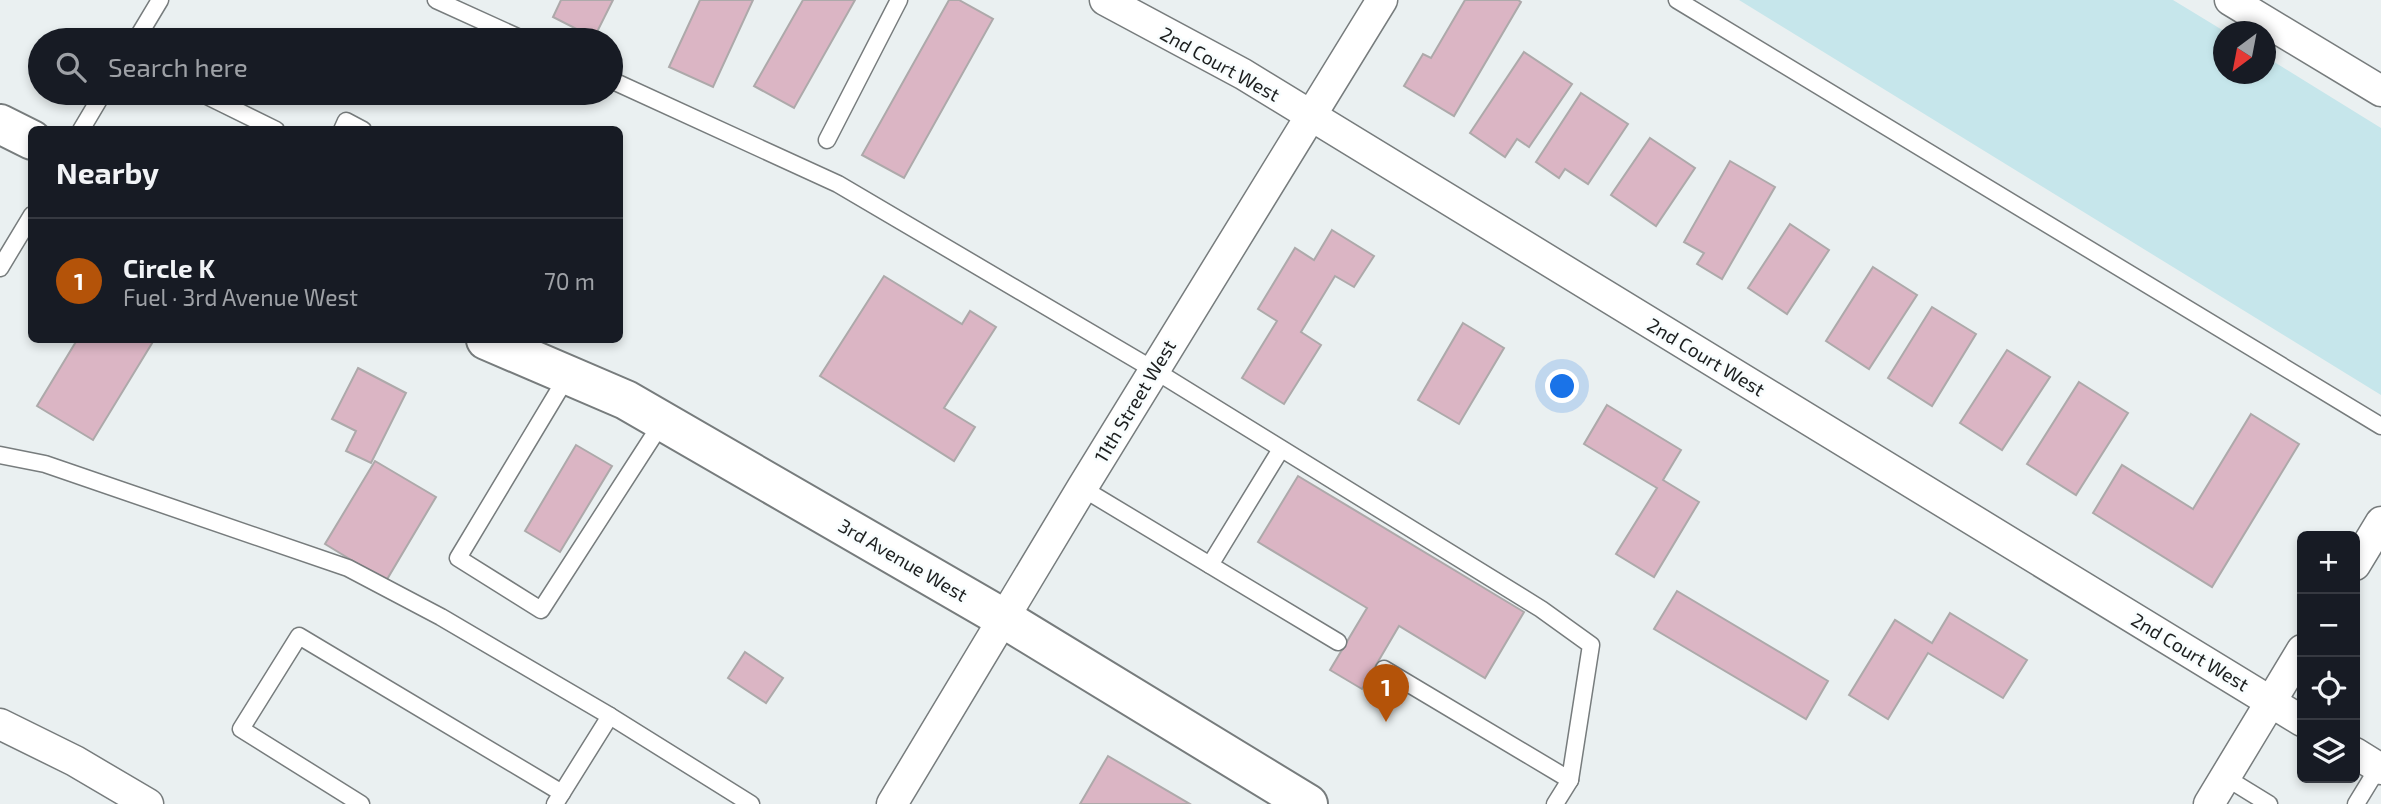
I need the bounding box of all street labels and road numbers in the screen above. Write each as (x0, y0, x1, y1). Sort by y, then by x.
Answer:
street label: 2nd Court West (1157, 21, 1284, 106)
street label: 2nd Court West (1643, 312, 1769, 401)
street label: 11th Street West (1089, 335, 1180, 466)
street label: 3rd Avenue West (835, 513, 972, 606)
street label: 2nd Court West (2127, 607, 2253, 696)

